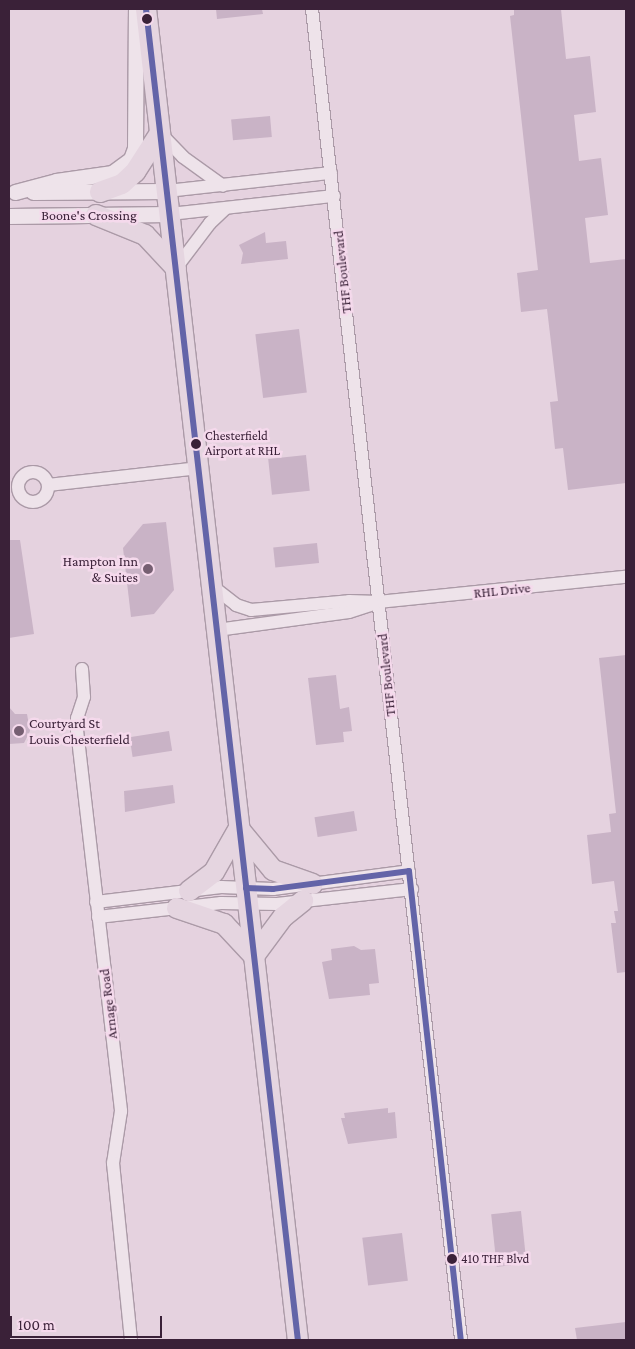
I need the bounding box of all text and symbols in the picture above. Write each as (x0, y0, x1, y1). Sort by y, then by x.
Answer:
unlabelled marker (142, 14, 152, 24)
street label: Boone's Crossing (41, 207, 137, 223)
street label: THF Boulevard (329, 230, 355, 314)
place label: Chesterfield Airport at RHL (205, 429, 280, 460)
marker: Chesterfield Airport at RHL (191, 439, 201, 449)
place label: Hampton Inn & Suites (63, 553, 138, 586)
marker: Hampton Inn & Suites (142, 563, 154, 575)
street label: RHL Drive (473, 579, 531, 601)
street label: THF Boulevard (373, 633, 399, 717)
place label: Courtyard St Louis Chesterfield (29, 715, 130, 748)
marker: Courtyard St Louis Chesterfield (13, 725, 25, 737)
street label: Arnage Road (95, 968, 121, 1040)
place label: 410 THF Blvd (461, 1251, 529, 1267)
marker: 410 THF Blvd (447, 1254, 457, 1264)
scale bar (12, 1306, 165, 1338)
text: 100 m (18, 1317, 55, 1333)

